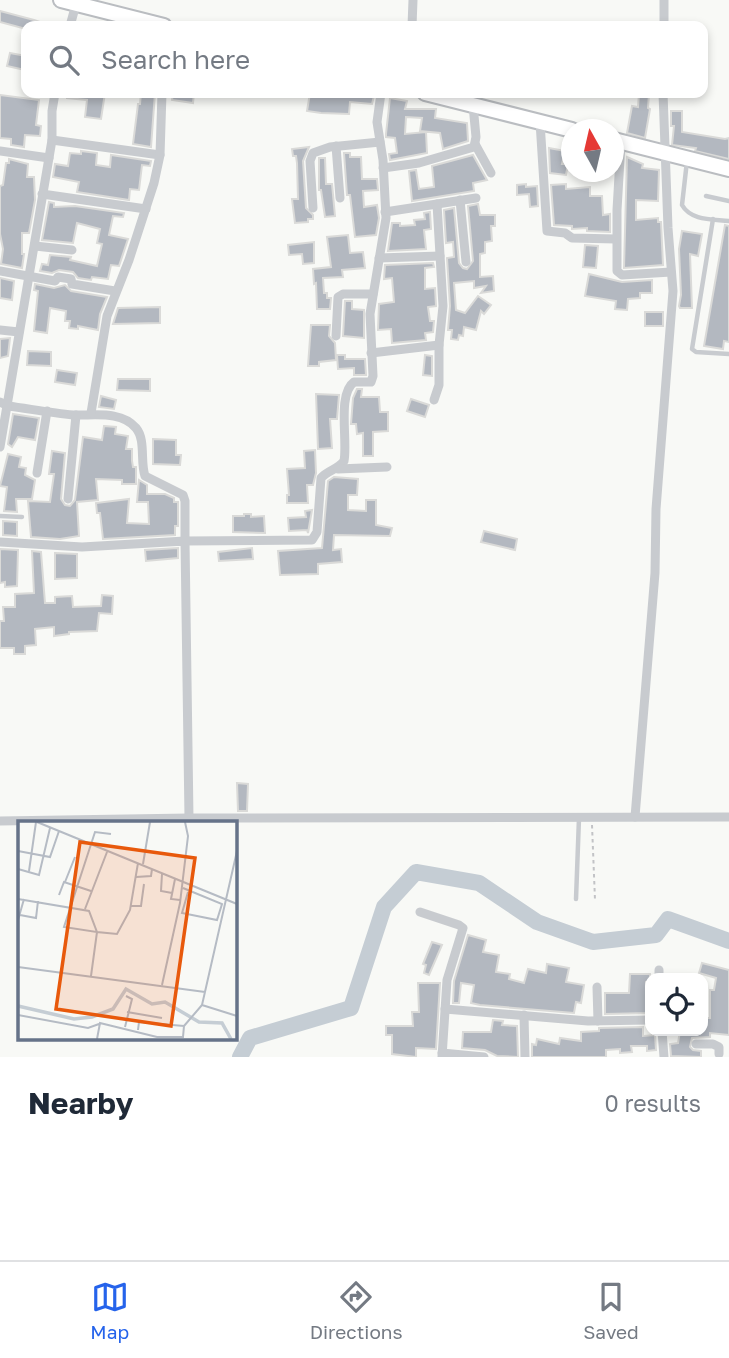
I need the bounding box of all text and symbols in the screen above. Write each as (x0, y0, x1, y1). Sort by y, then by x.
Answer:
search box (21, 21, 708, 98)
icon: search (45, 41, 83, 79)
text: Search here (101, 44, 250, 75)
north arrow (561, 119, 624, 182)
inset map (18, 821, 236, 1040)
map controls (645, 973, 708, 1036)
button: locate (645, 973, 708, 1036)
text: Nearby (28, 1085, 133, 1121)
text: 0 results (605, 1089, 701, 1117)
tab: Map (90, 1278, 129, 1343)
tab: Directions (310, 1278, 403, 1343)
tab: Saved (583, 1278, 639, 1343)

